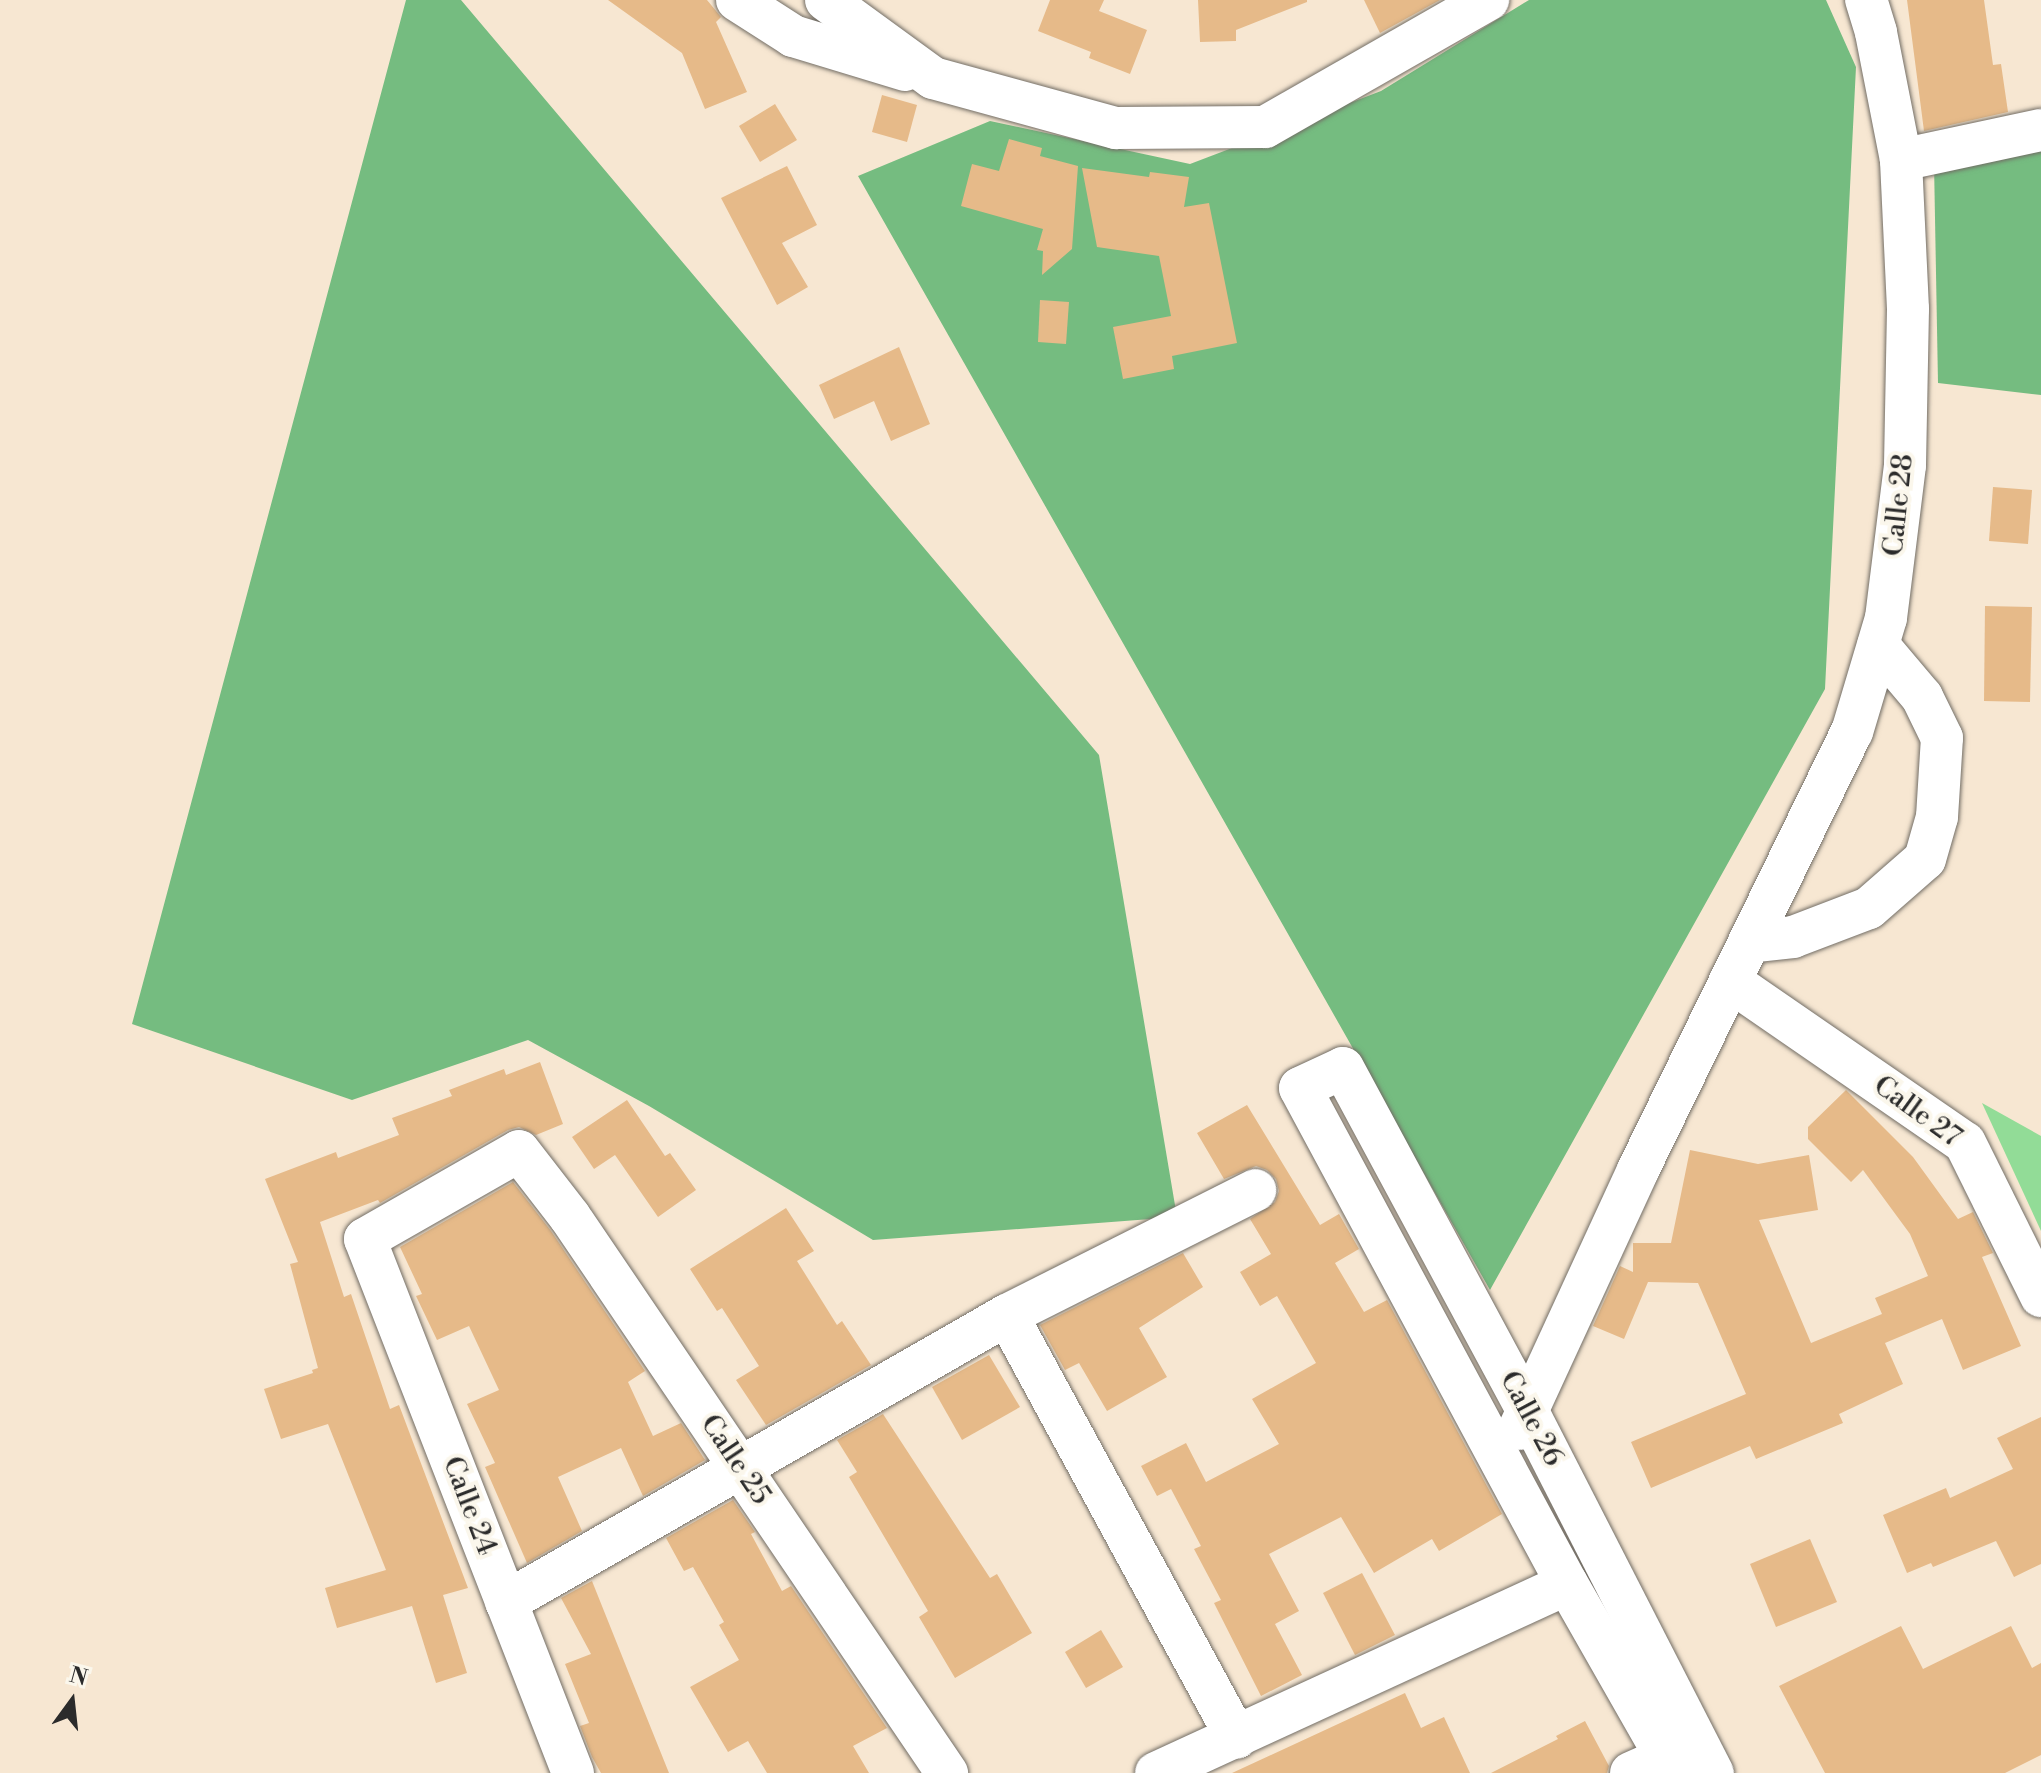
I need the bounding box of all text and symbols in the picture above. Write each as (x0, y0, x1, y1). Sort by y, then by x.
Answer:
street label: Calle 28 (1877, 452, 1921, 558)
street label: Calle 27 (1867, 1069, 1967, 1155)
street label: Calle 26 (1492, 1366, 1570, 1472)
street label: Calle 25 (693, 1409, 777, 1511)
street label: Calle 24 (435, 1452, 503, 1560)
north arrow (32, 1661, 112, 1741)
text: N (66, 1662, 90, 1693)

